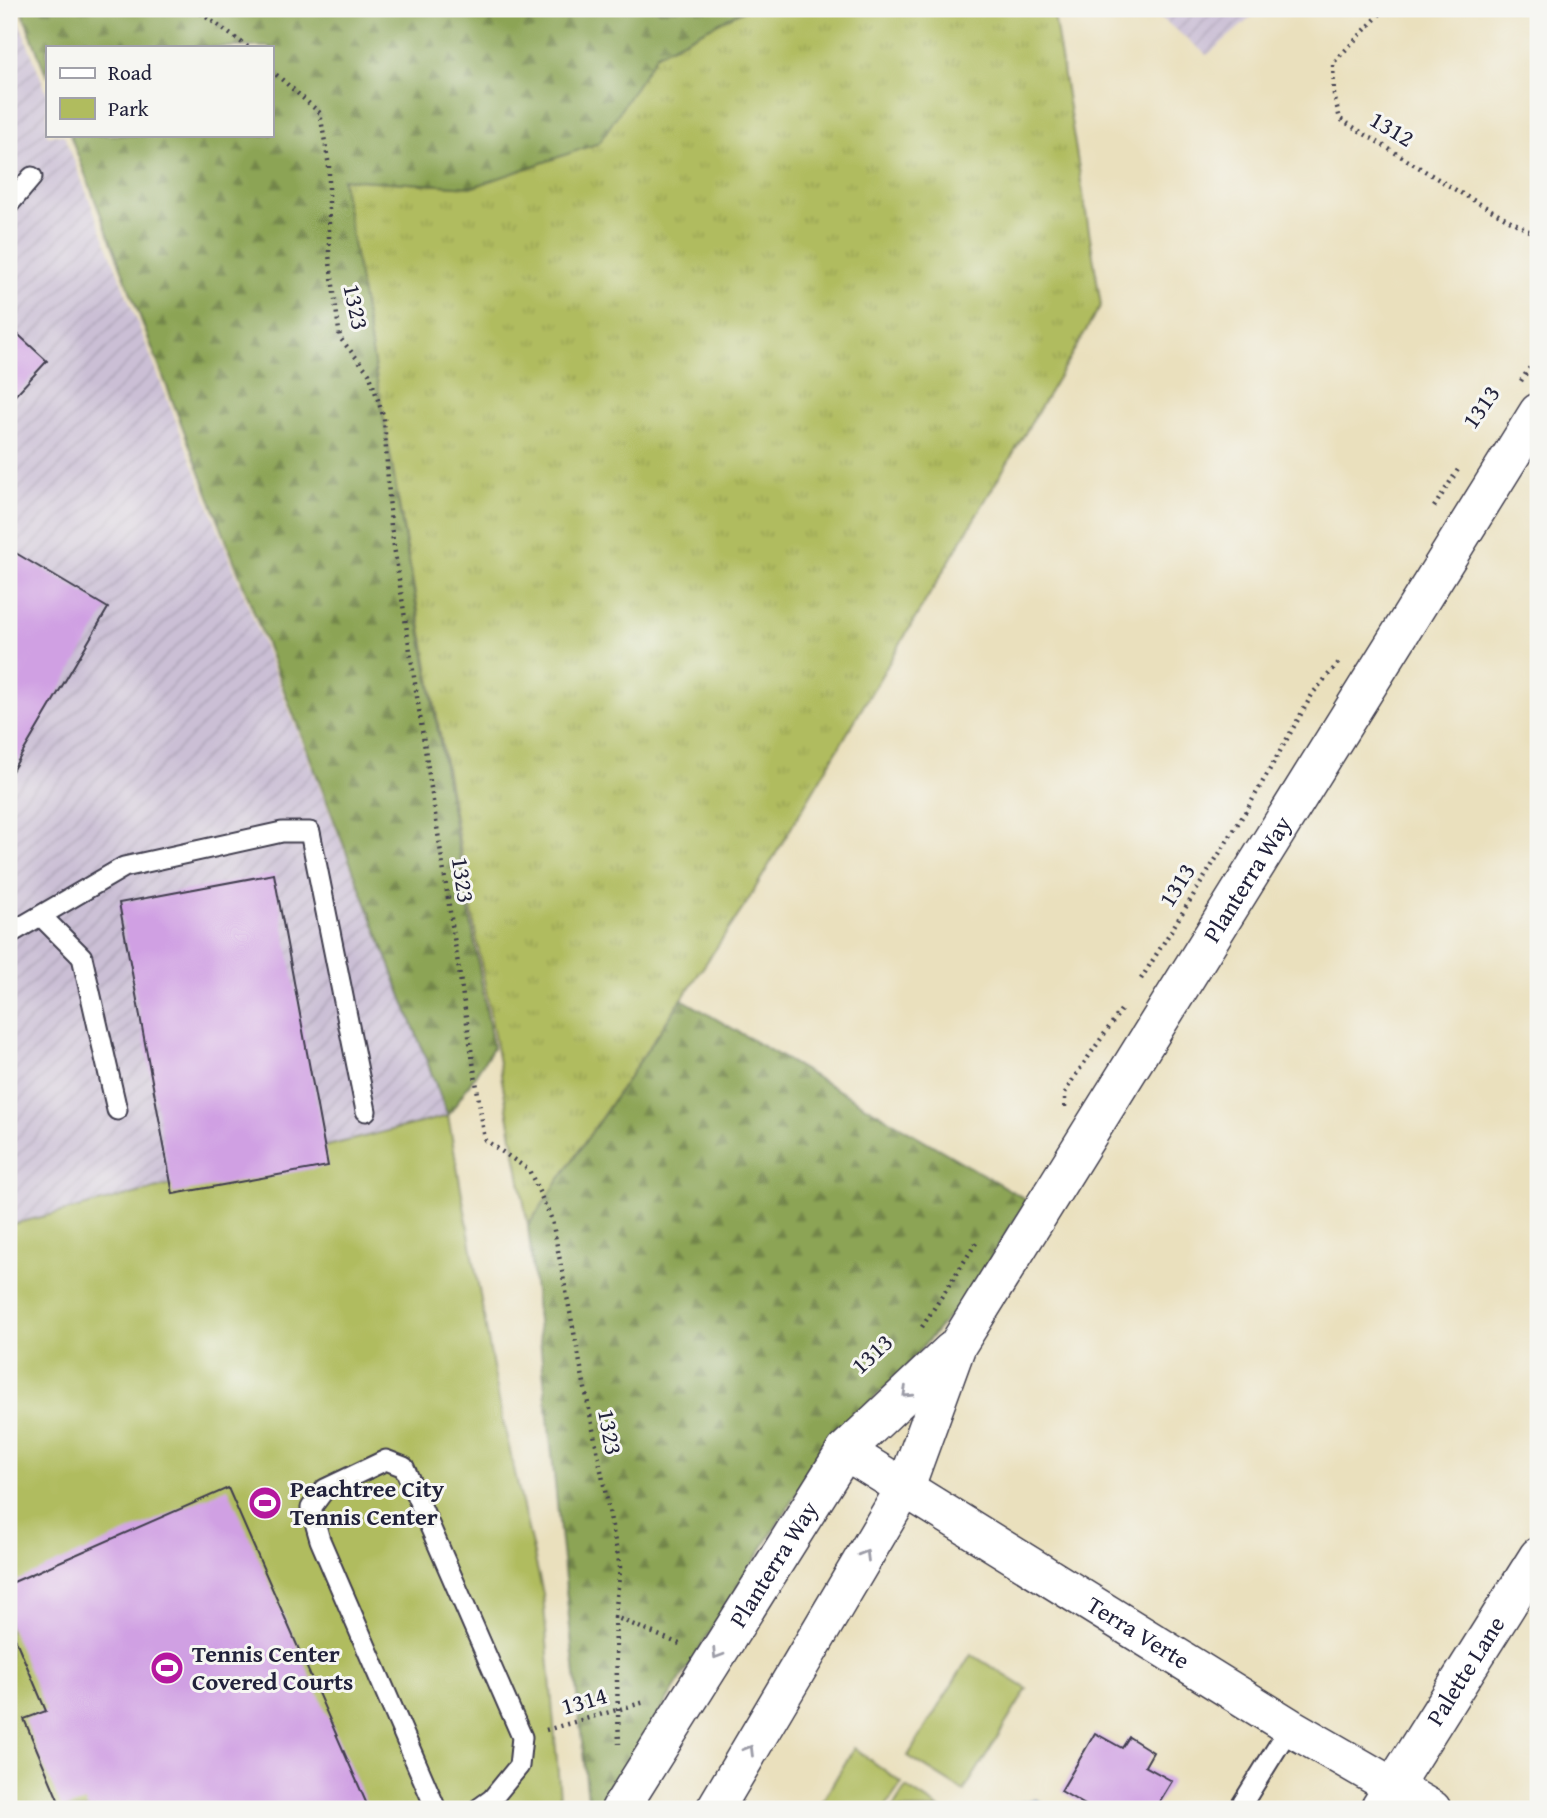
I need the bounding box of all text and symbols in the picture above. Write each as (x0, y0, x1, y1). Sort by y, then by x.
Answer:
legend (46, 46, 273, 136)
text: Road (108, 57, 153, 88)
text: Park (108, 93, 149, 124)
street label: 1312 (1363, 102, 1421, 155)
street label: 1323 (335, 281, 378, 333)
street label: 1313 (1453, 378, 1508, 436)
street label: Planterra Way (1194, 809, 1300, 949)
street label: 1323 (443, 855, 484, 905)
street label: 1313 (1149, 856, 1204, 914)
street label: 1313 (843, 1325, 900, 1382)
one-way arrow (902, 1384, 915, 1397)
street label: 1323 (589, 1406, 632, 1458)
place label: Peachtree City Tennis Center (290, 1471, 445, 1534)
sports icon: Peachtree City Tennis Center (246, 1484, 284, 1522)
street label: Planterra Way (720, 1494, 826, 1634)
one-way arrow (857, 1549, 870, 1562)
street label: Terra Verte (1080, 1587, 1197, 1678)
street label: Palette Lane (1418, 1609, 1513, 1732)
place label: Tennis Center Covered Courts (192, 1636, 353, 1699)
one-way arrow (712, 1646, 725, 1659)
sports icon: Tennis Center Covered Courts (148, 1649, 186, 1687)
street label: 1314 (557, 1677, 611, 1724)
one-way arrow (741, 1745, 754, 1758)

